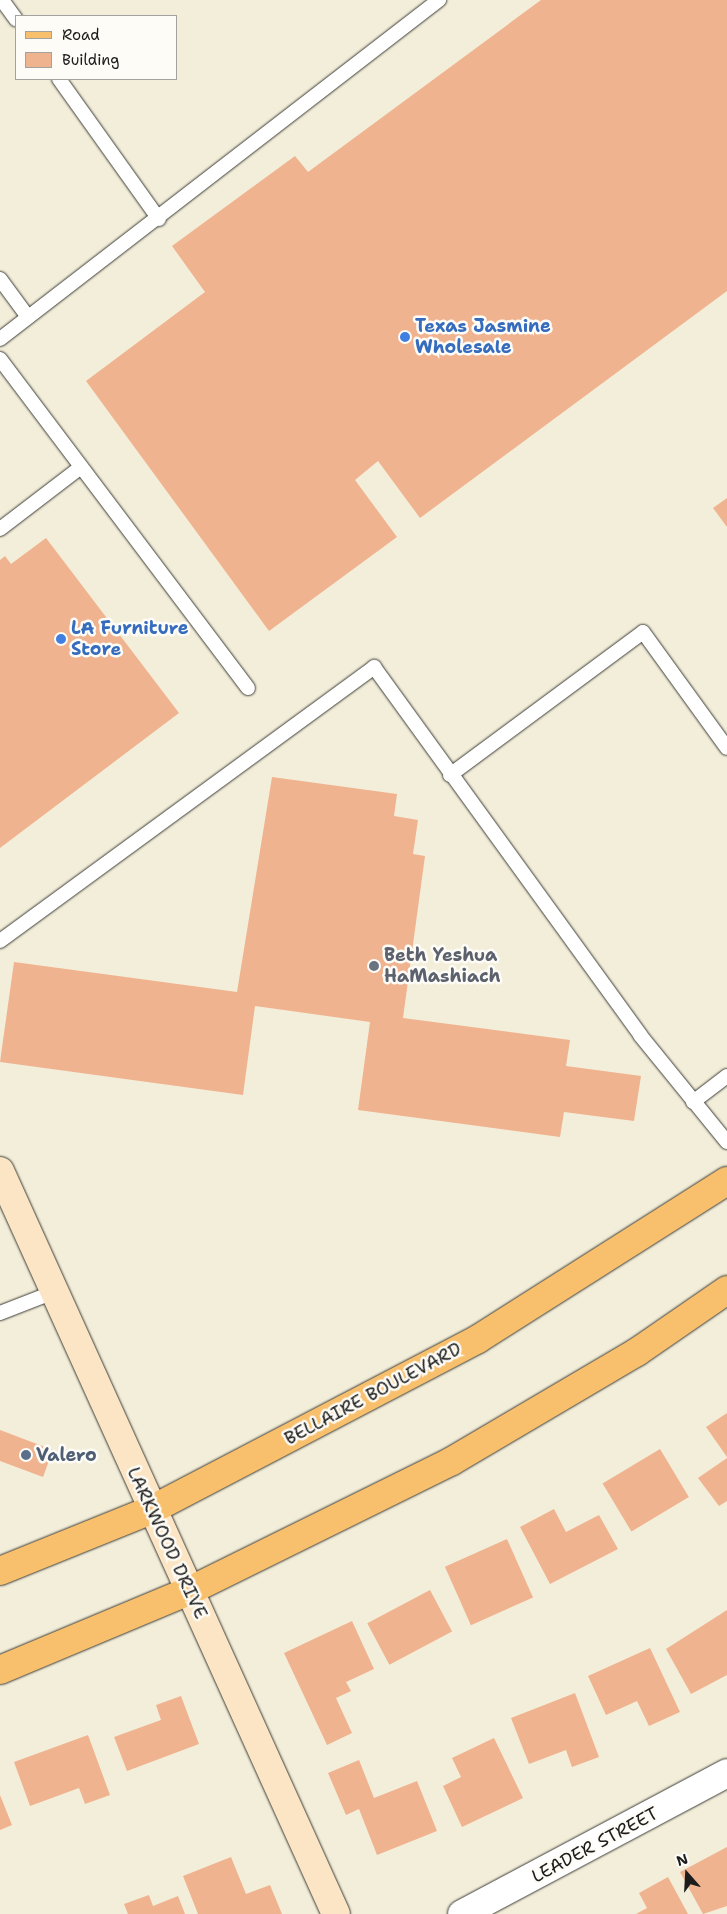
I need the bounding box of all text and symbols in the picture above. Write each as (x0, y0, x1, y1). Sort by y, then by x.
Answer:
legend (15, 15, 178, 80)
text: Road (62, 25, 100, 45)
text: Building (62, 50, 119, 70)
place label: Texas Jasmine Wholesale (415, 316, 551, 358)
marker: Texas Jasmine Wholesale (399, 331, 411, 343)
place label: LA Furniture Store (71, 618, 189, 660)
marker: LA Furniture Store (55, 633, 67, 645)
place label: Beth Yeshua HaMashiach (384, 945, 501, 988)
marker: Beth Yeshua HaMashiach (368, 960, 380, 972)
street label: BELLAIRE BOULEVARD (281, 1338, 465, 1450)
place label: Valero (36, 1444, 97, 1466)
marker: Valero (20, 1449, 32, 1461)
street label: LARKWOOD DRIVE (122, 1464, 212, 1622)
street label: LEADER STREET (528, 1803, 662, 1887)
north arrow (662, 1849, 712, 1899)
text: N (674, 1850, 690, 1870)

